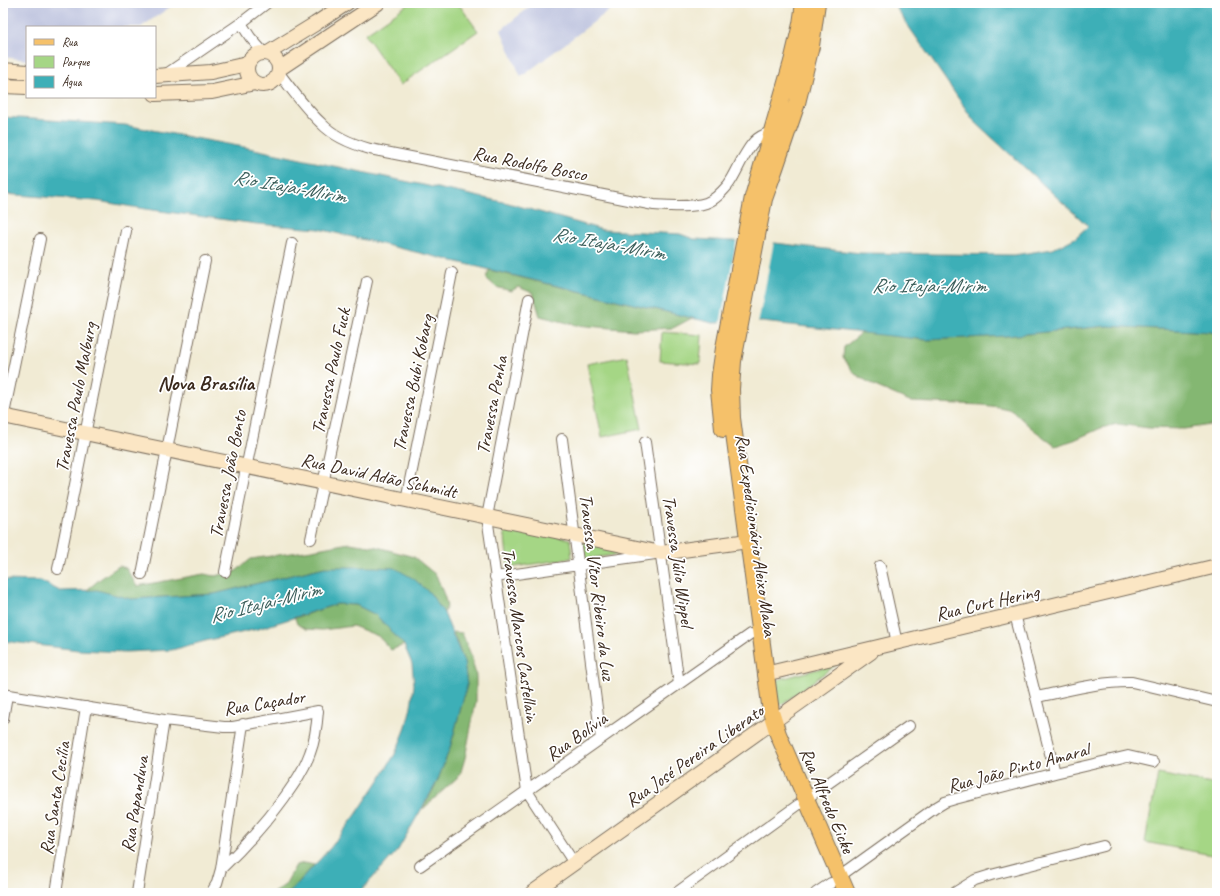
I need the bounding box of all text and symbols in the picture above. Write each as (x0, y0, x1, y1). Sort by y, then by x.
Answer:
legend (26, 26, 156, 98)
text: Rua (62, 34, 79, 50)
text: Parque (62, 54, 91, 70)
text: Água (62, 74, 83, 90)
street label: Rua Rodolfo Bosco (471, 141, 590, 187)
water label: Rio Itajaí-Mirim (232, 164, 351, 209)
water label: Rio Itajaí-Mirim (551, 221, 670, 266)
water label: Rio Itajaí-Mirim (872, 273, 989, 298)
street label: Travessa Paulo Fuck (306, 304, 356, 436)
street label: Travessa Bubi Kobarg (387, 311, 439, 454)
street label: Travessa Paulo Malburg (50, 319, 103, 474)
street label: Travessa Penha (471, 353, 514, 456)
district label: Nova Brasília (158, 370, 256, 396)
street label: Travessa João Bento (204, 407, 252, 540)
street label: Rua Expedicionário Aleixo Maba (730, 433, 782, 639)
street label: Rua David Adão Schmidt (299, 448, 460, 505)
street label: Travessa Vítor Ribeiro da Luz (574, 493, 620, 683)
street label: Travessa Júlio Wippel (657, 494, 700, 632)
street label: Travessa Marcos Castellain (496, 546, 544, 725)
water label: Rio Itajaí-Mirim (207, 576, 326, 628)
street label: Rua Curt Hering (933, 579, 1042, 627)
street label: Rua Caçador (222, 685, 308, 721)
street label: Rua José Pereira Liberato (621, 698, 770, 813)
street label: Rua Bolívia (541, 706, 613, 767)
street label: Rua João Pinto Amaral (945, 737, 1095, 798)
street label: Rua Santa Cecília (34, 739, 76, 856)
street label: Rua Alfredo Eicke (794, 744, 861, 858)
street label: Rua Papanduva (116, 752, 155, 854)

